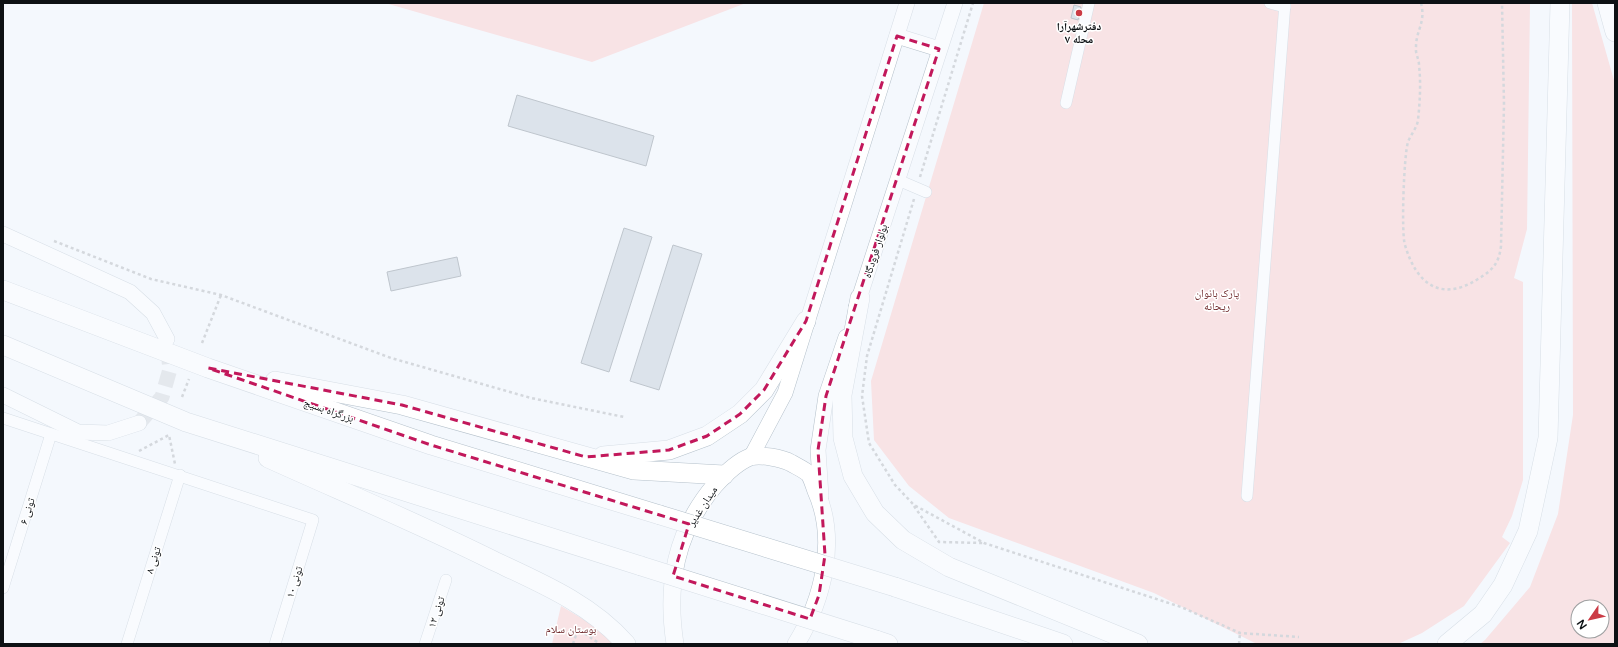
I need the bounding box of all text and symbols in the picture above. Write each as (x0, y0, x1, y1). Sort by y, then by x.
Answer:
marker: دفترشهرآرا محله ۷ (1074, 8, 1084, 18)
place label: دفترشهرآرا محله ۷ (1057, 20, 1102, 46)
street label: بولوار فرودگاه (861, 223, 890, 280)
park label: پارک بانوان ریحانه (1195, 287, 1240, 313)
street label: بزرگراه بسیج (302, 396, 356, 425)
street label: میدان غدیر (684, 484, 720, 530)
street label: تونی ۶ (17, 495, 38, 526)
street label: تونی ۸ (143, 544, 164, 575)
street label: تونی ۱۰ (284, 564, 306, 599)
street label: تونی ۱۲ (425, 594, 448, 630)
north arrow (1570, 599, 1610, 639)
text: N (1574, 617, 1590, 632)
park label: بوستان سلام (546, 623, 596, 636)

